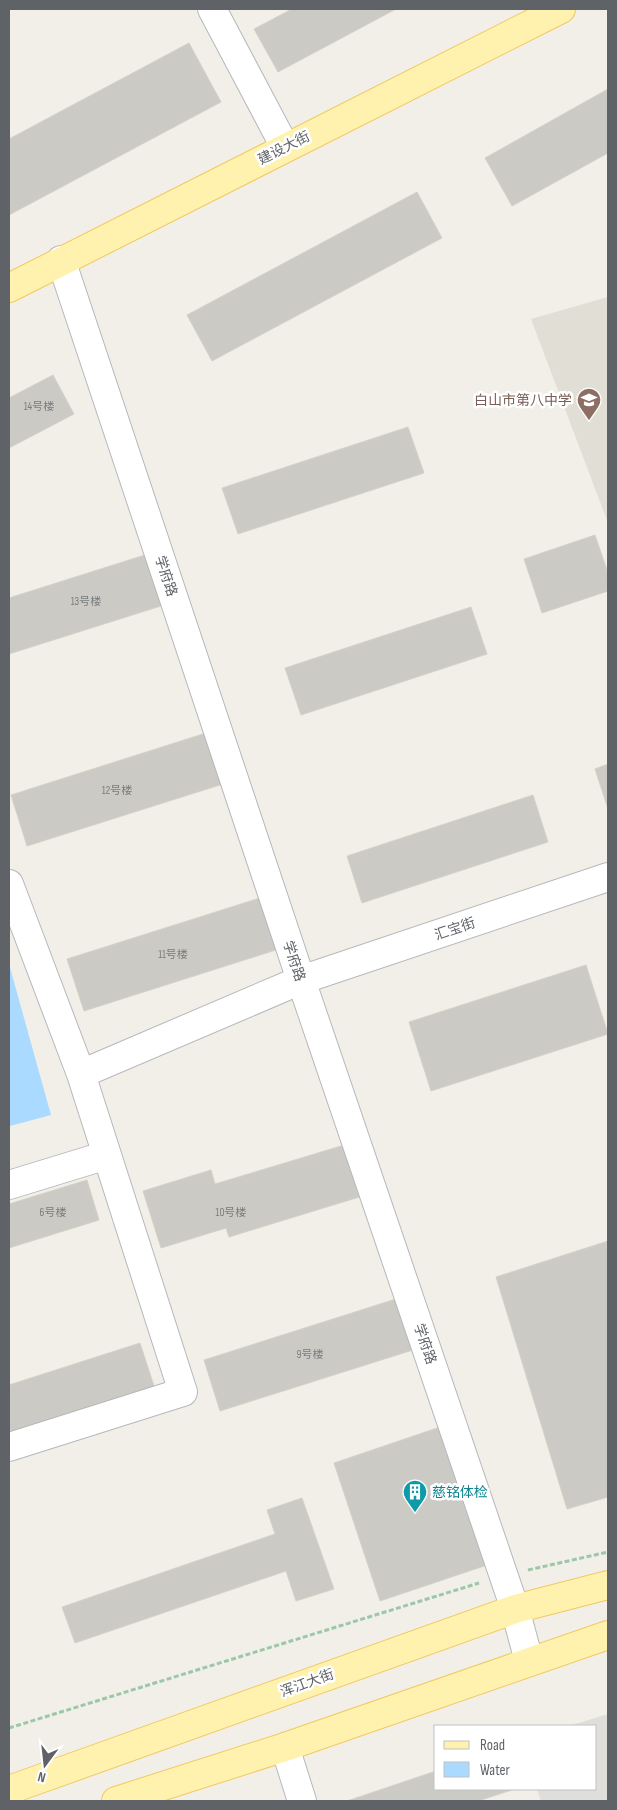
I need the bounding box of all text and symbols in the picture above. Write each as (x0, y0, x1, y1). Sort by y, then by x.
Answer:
street label: 建设大街 (255, 128, 313, 168)
school or university icon: 白山市第八中学 (576, 387, 602, 421)
place label: 白山市第八中学 (474, 392, 572, 409)
house number: 14号楼 (24, 400, 54, 413)
street label: 学府路 (151, 553, 181, 599)
house number: 13号楼 (71, 595, 101, 608)
house number: 12号楼 (102, 784, 132, 797)
street label: 汇宝街 (432, 914, 478, 944)
street label: 学府路 (279, 938, 309, 984)
house number: 11号楼 (158, 948, 188, 961)
house number: 6号楼 (40, 1206, 66, 1219)
house number: 10号楼 (216, 1206, 246, 1219)
street label: 学府路 (410, 1321, 440, 1367)
house number: 9号楼 (297, 1348, 323, 1361)
building icon: 慈铭体检 (402, 1479, 428, 1513)
place label: 慈铭体检 (432, 1484, 488, 1501)
street label: 浑江大街 (278, 1665, 336, 1701)
legend (434, 1725, 597, 1790)
text: Road (480, 1736, 505, 1755)
north arrow (20, 1740, 70, 1790)
text: Water (480, 1761, 511, 1780)
text: N (36, 1768, 48, 1786)

